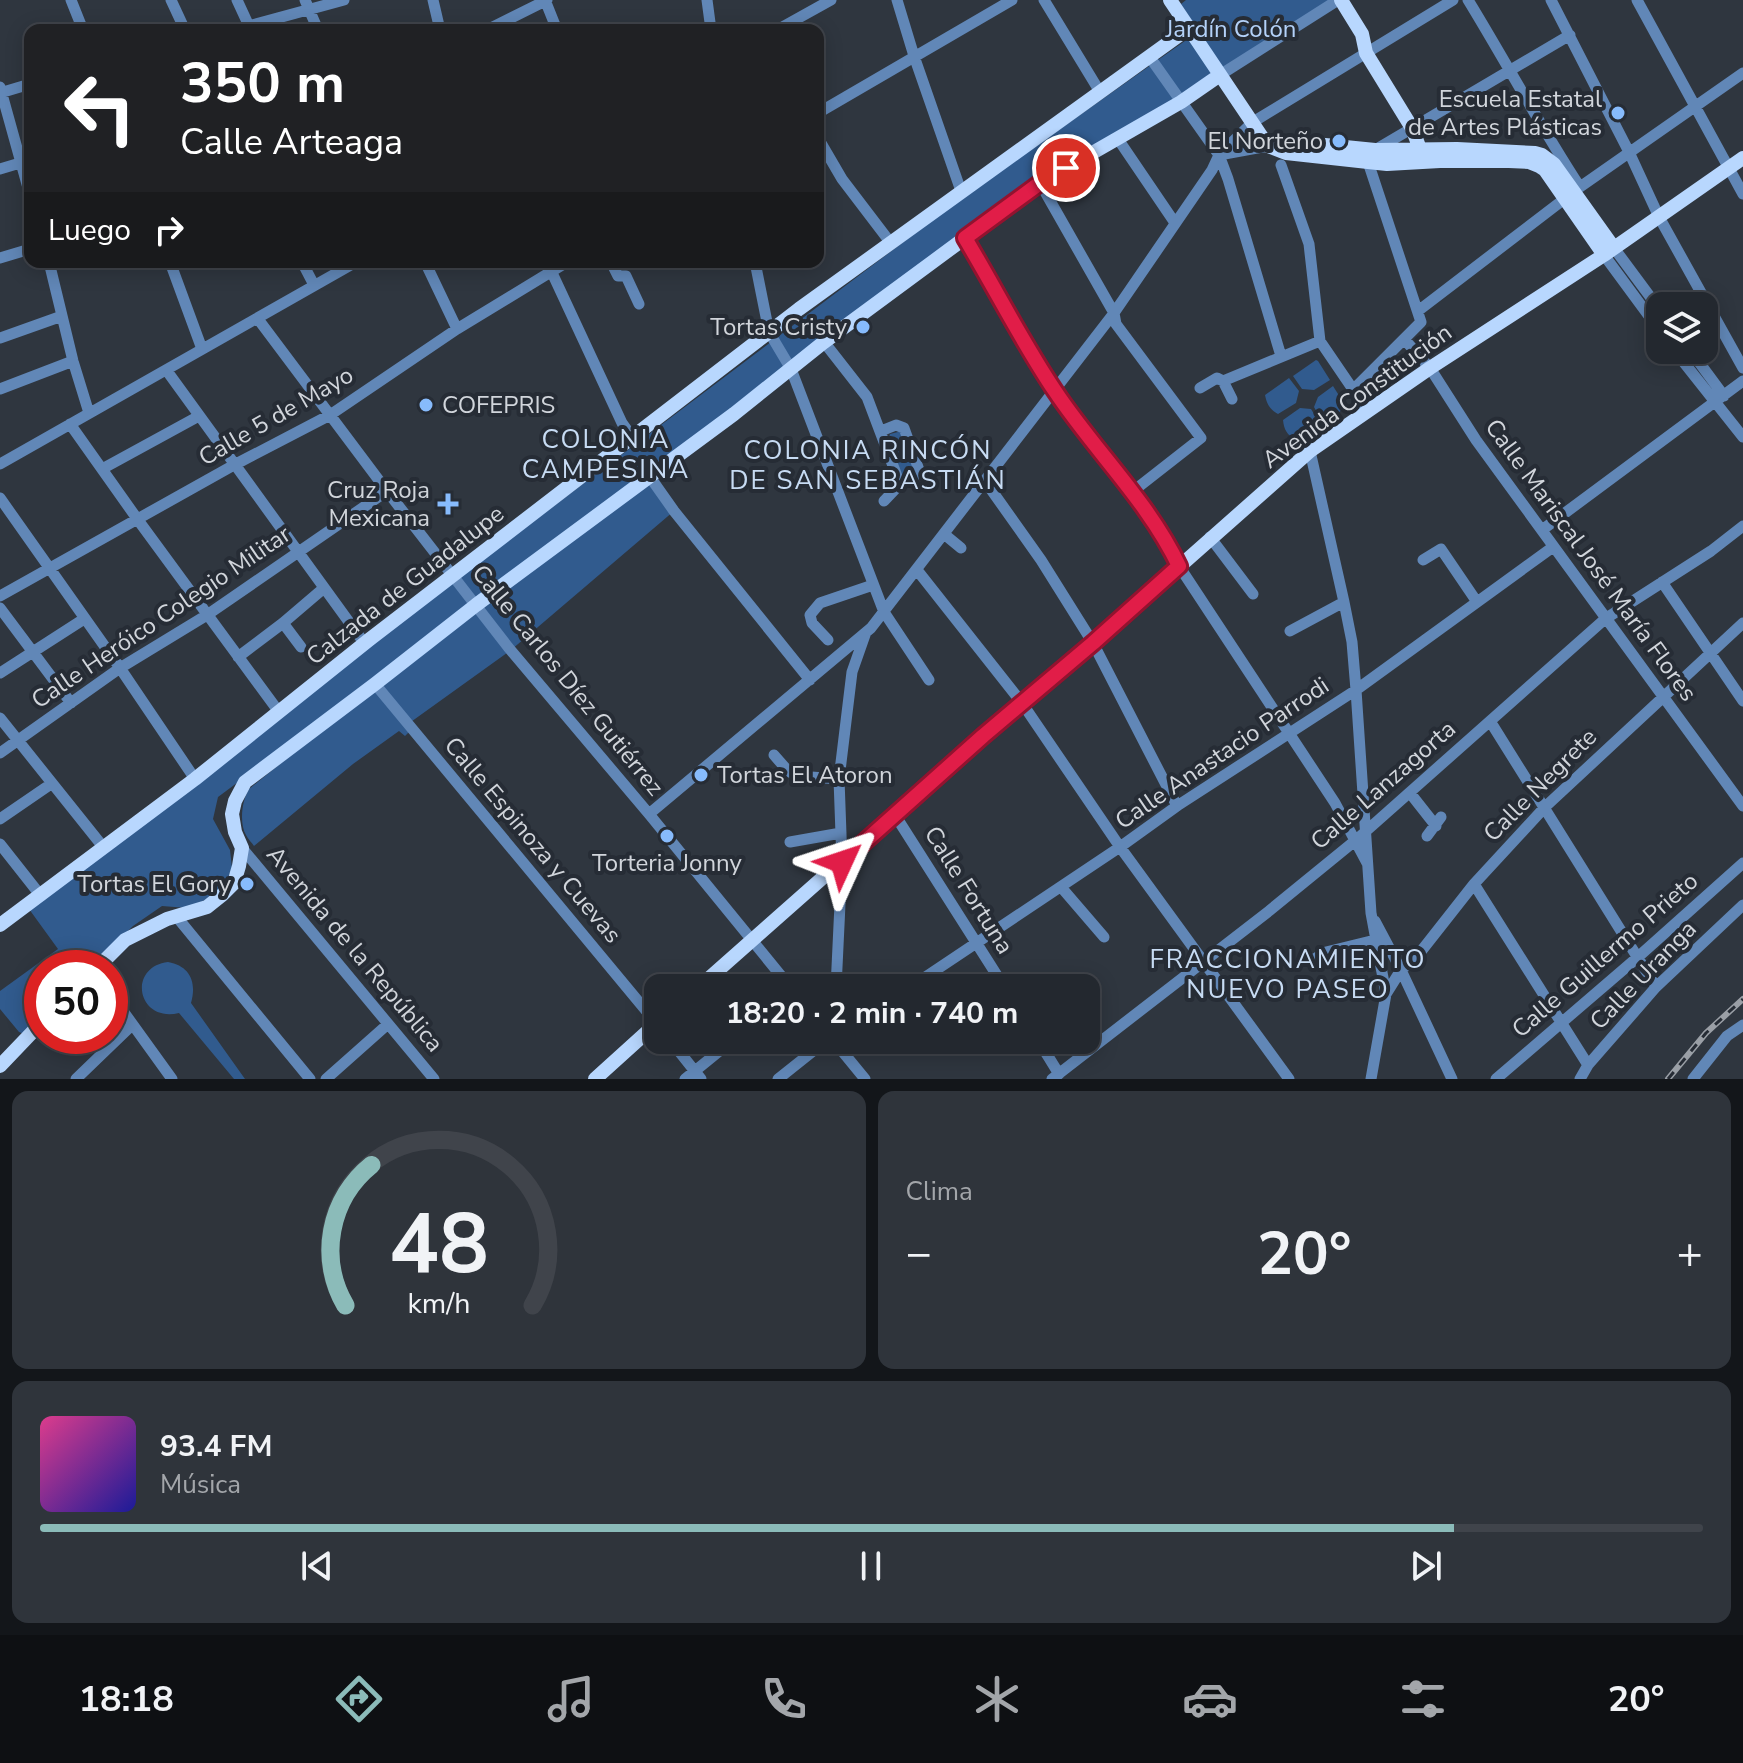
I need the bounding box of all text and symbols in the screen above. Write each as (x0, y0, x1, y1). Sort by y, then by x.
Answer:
park label: Jardín Colón (1165, 13, 1296, 45)
text: 350 m (180, 45, 345, 122)
icon: left (48, 56, 152, 160)
place label: Escuela Estatal de Artes Plásticas (1408, 83, 1602, 143)
marker: Escuela Estatal de Artes Plásticas (1609, 104, 1627, 122)
text: Calle Arteaga (180, 118, 403, 167)
place label: El Norteño (1207, 125, 1323, 157)
marker: El Norteño (1330, 132, 1348, 150)
pin (1032, 134, 1100, 202)
icon: arrive (1044, 146, 1088, 190)
icon: right (147, 208, 191, 252)
text: Luego (48, 210, 131, 251)
map controls (1646, 292, 1718, 364)
button: layers (1646, 292, 1718, 364)
place label: Tortas Cristy (710, 311, 848, 343)
street label: Avenida Constitución (1256, 316, 1458, 476)
marker: Tortas Cristy (854, 318, 872, 336)
street label: Calle 5 de Mayo (193, 359, 359, 473)
place label: COFEPRIS (442, 389, 555, 421)
marker: COFEPRIS (417, 396, 435, 414)
street label: Calle Mariscal José María Flores (1478, 412, 1704, 708)
district label: COLONIA CAMPESINA (522, 422, 690, 487)
district label: COLONIA RINCÓN DE SAN SEBASTIÁN (729, 433, 1007, 498)
place label: Cruz Roja Mexicana (327, 474, 430, 534)
marker: Cruz Roja Mexicana (437, 493, 459, 515)
street label: Calzada de Guadalupe (300, 498, 510, 672)
street label: Calle Heróico Colegio Militar (25, 518, 297, 716)
street label: Calle Carlos Díez Gutiérrez (465, 558, 671, 802)
street label: Calle Anastacio Parrodi (1109, 669, 1335, 837)
street label: Calle Lanzagorta (1304, 713, 1462, 857)
street label: Calle Negrete (1476, 721, 1604, 849)
street label: Calle Espinoza y Cuevas (437, 730, 629, 950)
place label: Tortas El Atoron (717, 759, 893, 791)
marker: Tortas El Atoron (692, 766, 710, 784)
position arrow (800, 820, 884, 904)
street label: Calle Fortuna (917, 820, 1021, 960)
marker: Torteria Jonny (658, 827, 676, 845)
street label: Avenida de la República (259, 839, 451, 1059)
place label: Torteria Jonny (592, 847, 743, 879)
street label: Calle Guillermo Prieto (1505, 865, 1705, 1045)
place label: Tortas El Gory (77, 868, 232, 900)
marker: Tortas El Gory (238, 875, 256, 893)
street label: Calle Uranga (1583, 913, 1703, 1037)
district label: FRACCIONAMIENTO NUEVO PASEO (1150, 942, 1426, 1007)
speed limit sign: 50 (24, 950, 128, 1054)
text: 18:20 · 2 min · 740 m (726, 993, 1018, 1034)
text: Clima (906, 1174, 973, 1209)
text: 48 (389, 1188, 489, 1301)
text: 20° (1257, 1213, 1352, 1295)
text: − (906, 1224, 932, 1284)
text: + (1677, 1224, 1703, 1284)
text: km/h (407, 1284, 470, 1323)
text: 93.4 FM (160, 1426, 272, 1467)
text: Música (160, 1467, 241, 1502)
icon: previous (295, 1544, 339, 1588)
icon: pause (849, 1544, 893, 1588)
icon: next (1404, 1544, 1448, 1588)
icon: directions (331, 1671, 387, 1727)
icon: music (543, 1671, 599, 1727)
icon: phone (756, 1671, 812, 1727)
icon: climate (969, 1671, 1025, 1727)
icon: car (1182, 1671, 1238, 1727)
icon: filters (1395, 1671, 1451, 1727)
text: 18:18 (78, 1675, 174, 1724)
text: 20° (1608, 1675, 1665, 1724)

